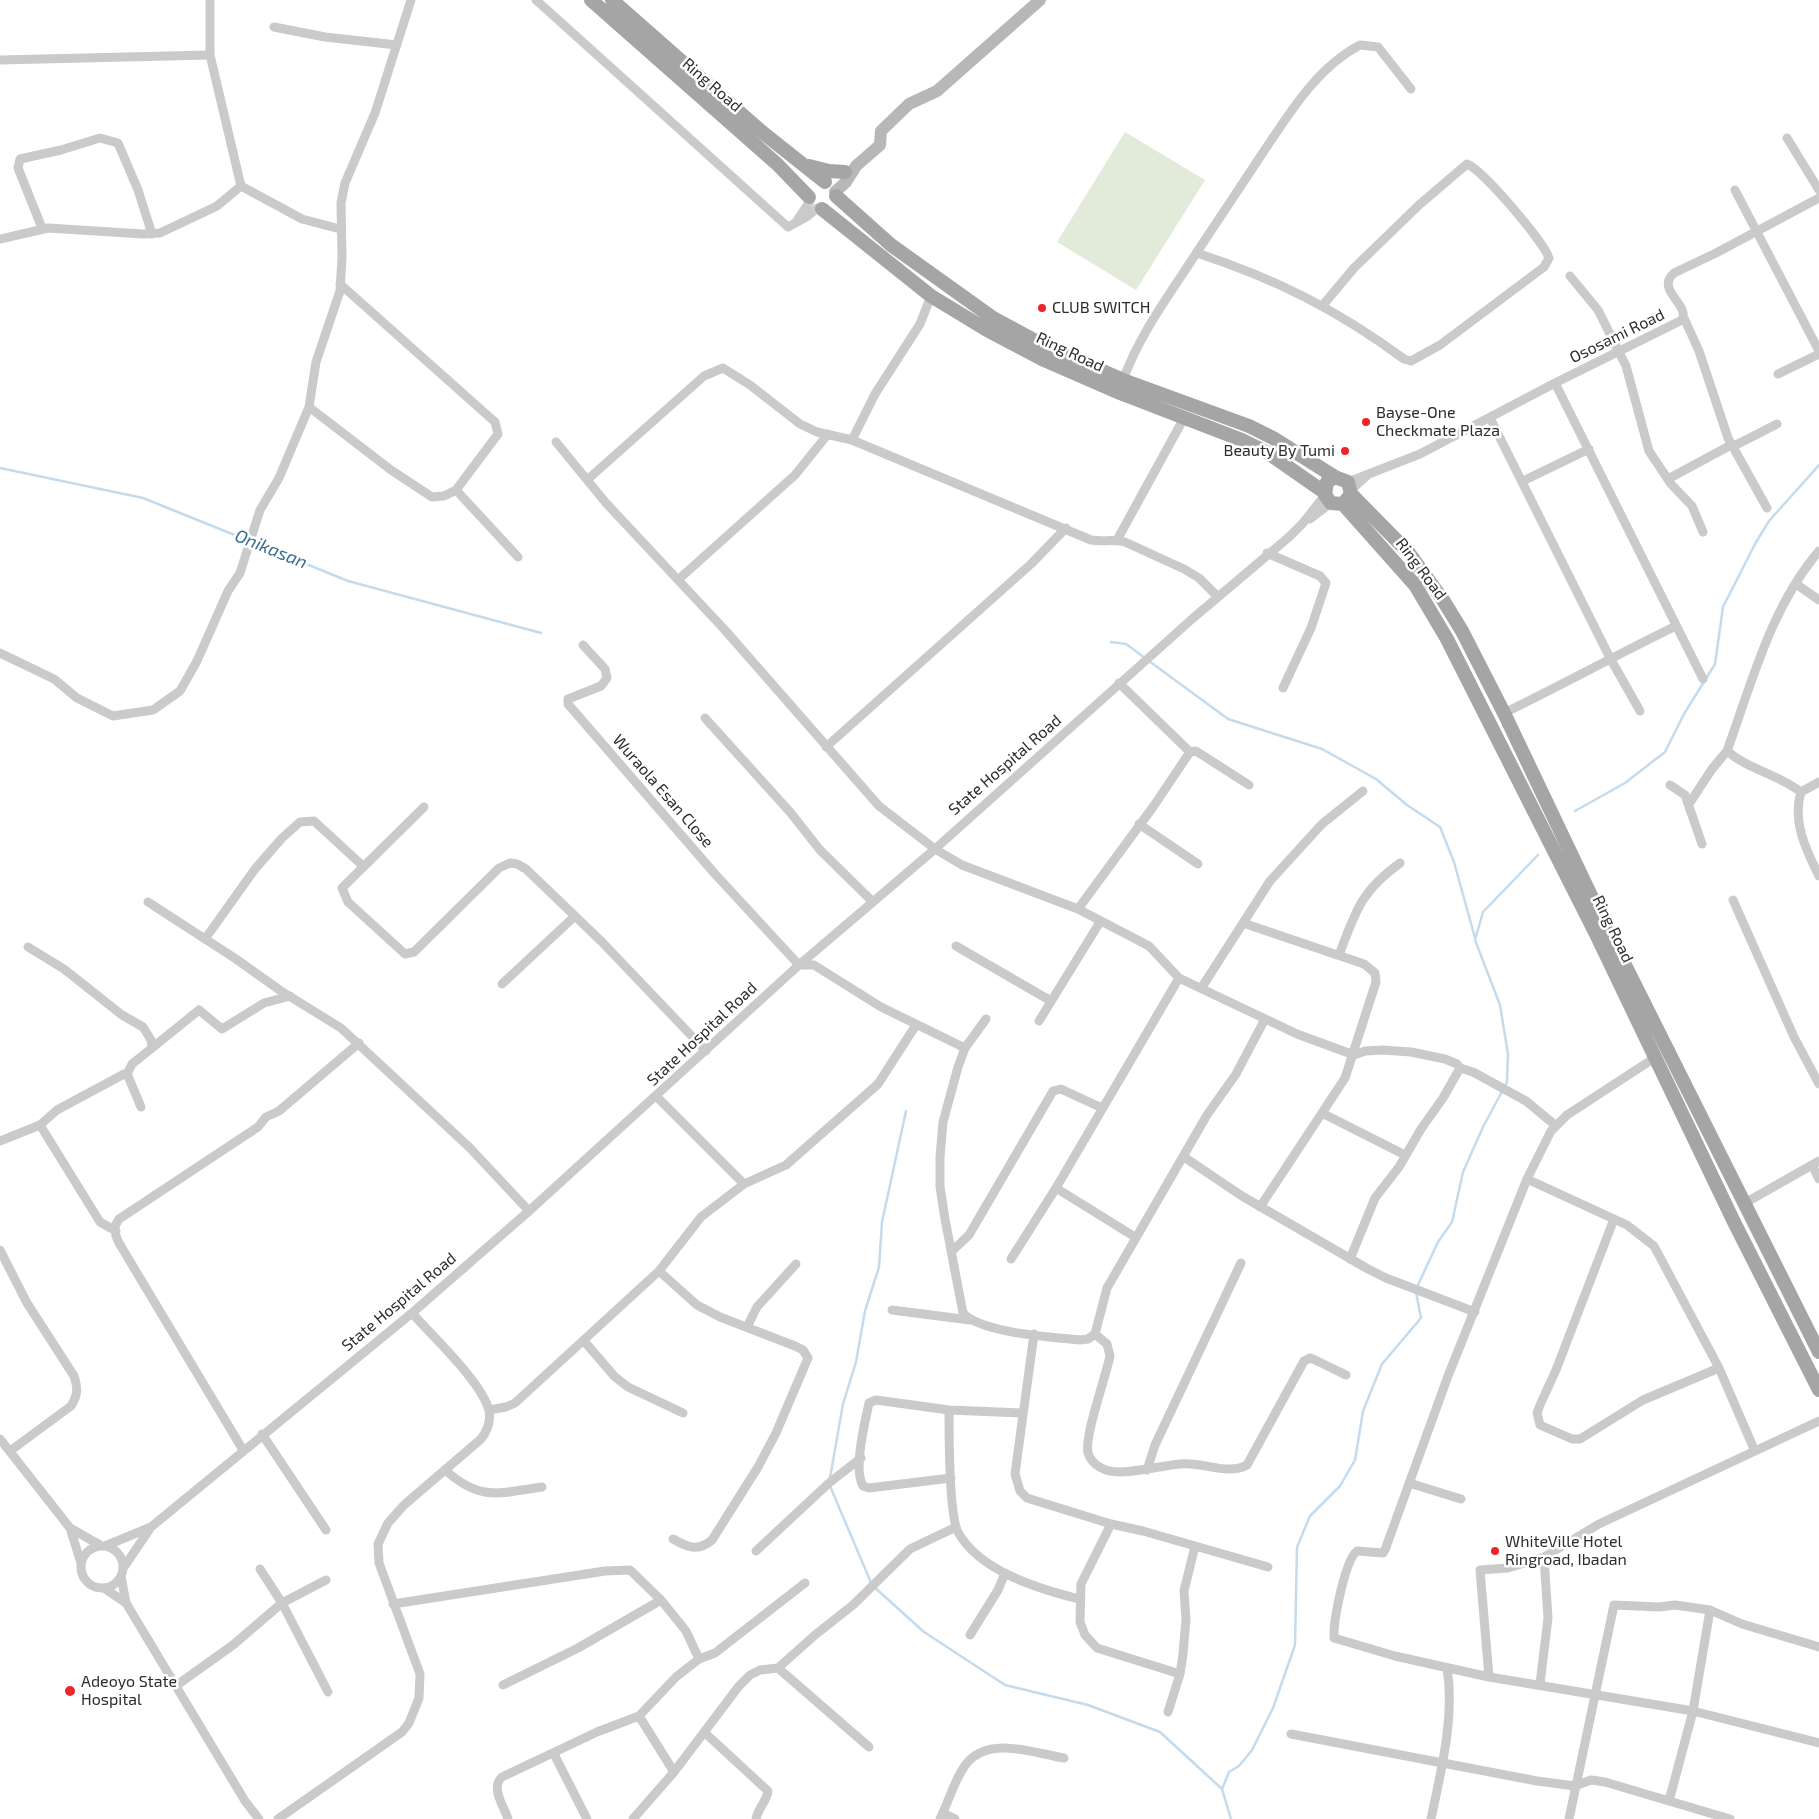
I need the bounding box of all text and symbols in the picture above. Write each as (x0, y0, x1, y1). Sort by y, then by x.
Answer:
street label: Ring Road (678, 54, 746, 116)
place label: CLUB SWITCH (1052, 298, 1150, 318)
marker: CLUB SWITCH (1036, 302, 1048, 314)
street label: Ososami Road (1566, 305, 1668, 367)
street label: Ring Road (1033, 328, 1107, 376)
place label: Bayse-One Checkmate Plaza (1376, 403, 1500, 441)
marker: Bayse-One Checkmate Plaza (1360, 416, 1372, 428)
place label: Beauty By Tumi (1224, 441, 1335, 461)
marker: Beauty By Tumi (1339, 445, 1351, 457)
water label: Onikasan (232, 525, 310, 573)
street label: Ring Road (1392, 534, 1450, 604)
street label: State Hospital Road (945, 711, 1065, 819)
street label: Wuraola Esan Close (609, 730, 717, 852)
street label: Ring Road (1588, 892, 1638, 966)
street label: State Hospital Road (643, 978, 761, 1090)
street label: State Hospital Road (338, 1249, 460, 1355)
place label: WhiteVille Hotel Ringroad, Ibadan (1505, 1532, 1627, 1570)
marker: WhiteVille Hotel Ringroad, Ibadan (1489, 1545, 1501, 1557)
place label: Adeoyo State Hospital (81, 1672, 177, 1710)
marker: Adeoyo State Hospital (63, 1684, 77, 1698)

